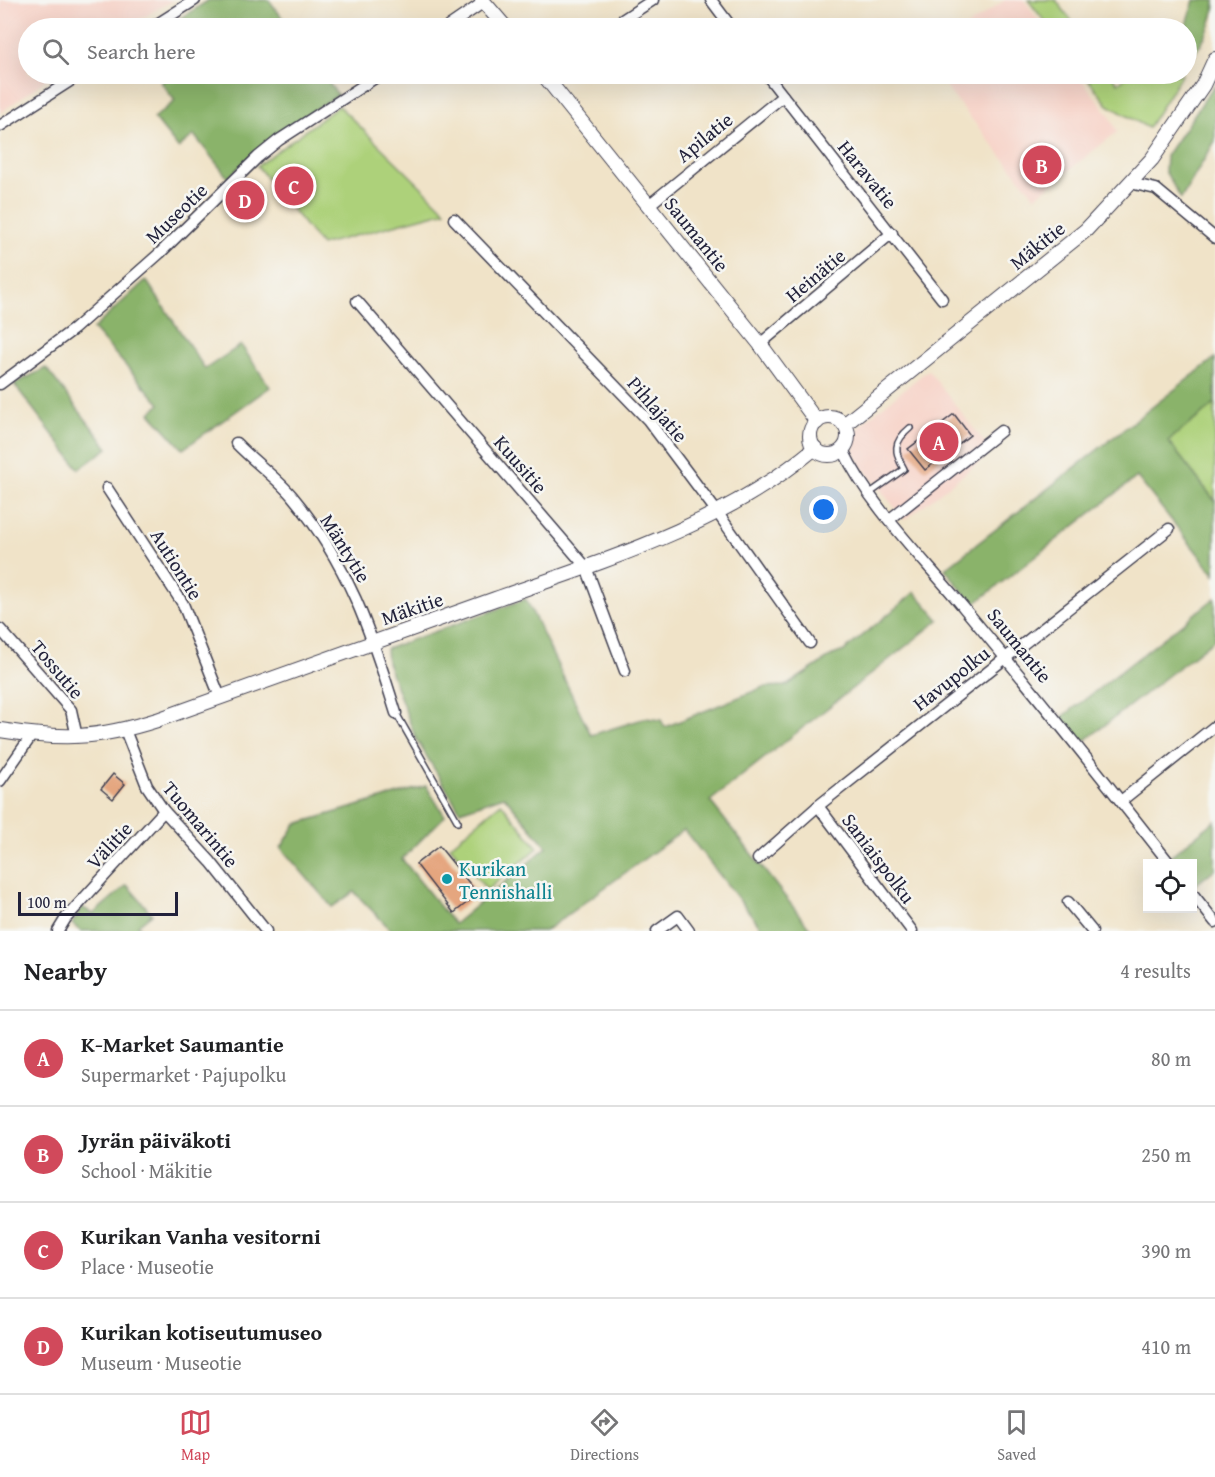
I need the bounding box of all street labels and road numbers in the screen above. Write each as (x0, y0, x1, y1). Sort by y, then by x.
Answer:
street label: Apilatie (669, 105, 739, 169)
street label: Haravatie (831, 133, 905, 215)
street label: Museotie (138, 176, 214, 250)
street label: Saumantie (658, 190, 736, 278)
street label: Mäkitie (1003, 214, 1071, 276)
street label: Heinätie (778, 241, 852, 309)
street label: Pihlajatie (621, 369, 695, 449)
street label: Kuusitie (487, 428, 555, 500)
street label: Mäntytie (314, 508, 378, 588)
street label: Autiontie (144, 523, 210, 605)
street label: Mäkitie (377, 584, 447, 632)
street label: Saumantie (981, 601, 1059, 689)
street label: Tossutie (25, 633, 91, 705)
street label: Havupolku (906, 639, 996, 717)
street label: Tuomarintie (156, 774, 246, 874)
street label: Saniaispolku (835, 807, 923, 909)
street label: Välitie (79, 815, 139, 875)

